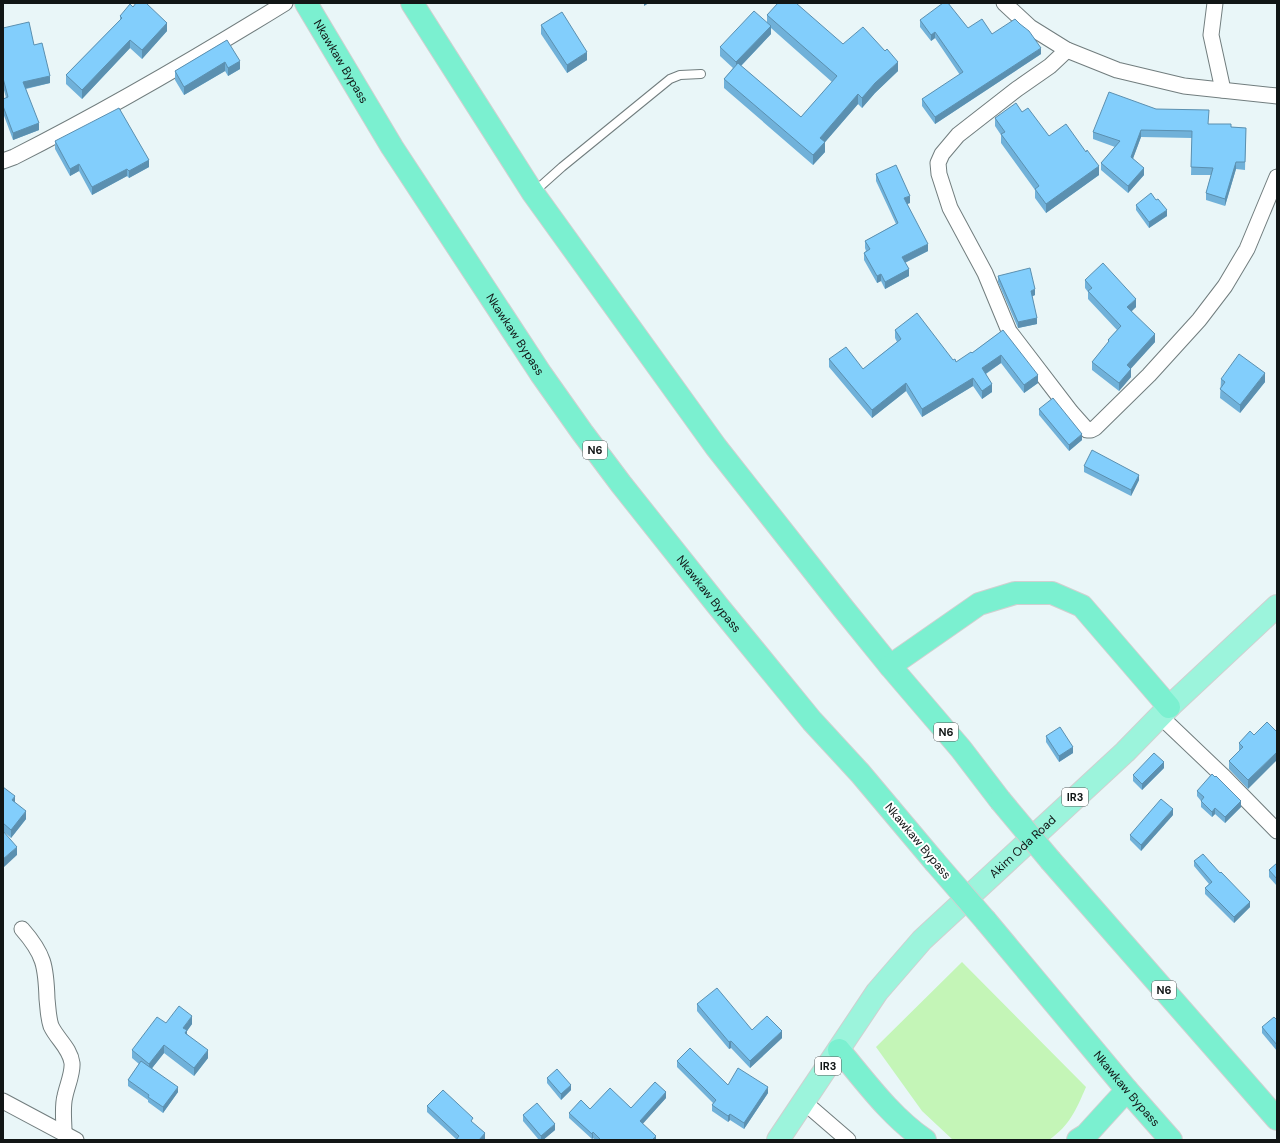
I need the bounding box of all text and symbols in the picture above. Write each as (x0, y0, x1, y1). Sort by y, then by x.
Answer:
street label: Nkawkaw Bypass (310, 17, 372, 106)
street label: Nkawkaw Bypass (482, 291, 548, 378)
road number: N6 (583, 441, 607, 459)
street label: Nkawkaw Bypass (673, 552, 745, 636)
road number: N6 (934, 723, 958, 741)
road number: IR3 (1062, 788, 1088, 806)
street label: Nkawkaw Bypass (881, 800, 955, 882)
street label: Akim Oda Road (986, 812, 1059, 882)
road number: N6 (1152, 981, 1176, 999)
street label: Nkawkaw Bypass (1090, 1048, 1164, 1130)
road number: IR3 (815, 1057, 841, 1075)

